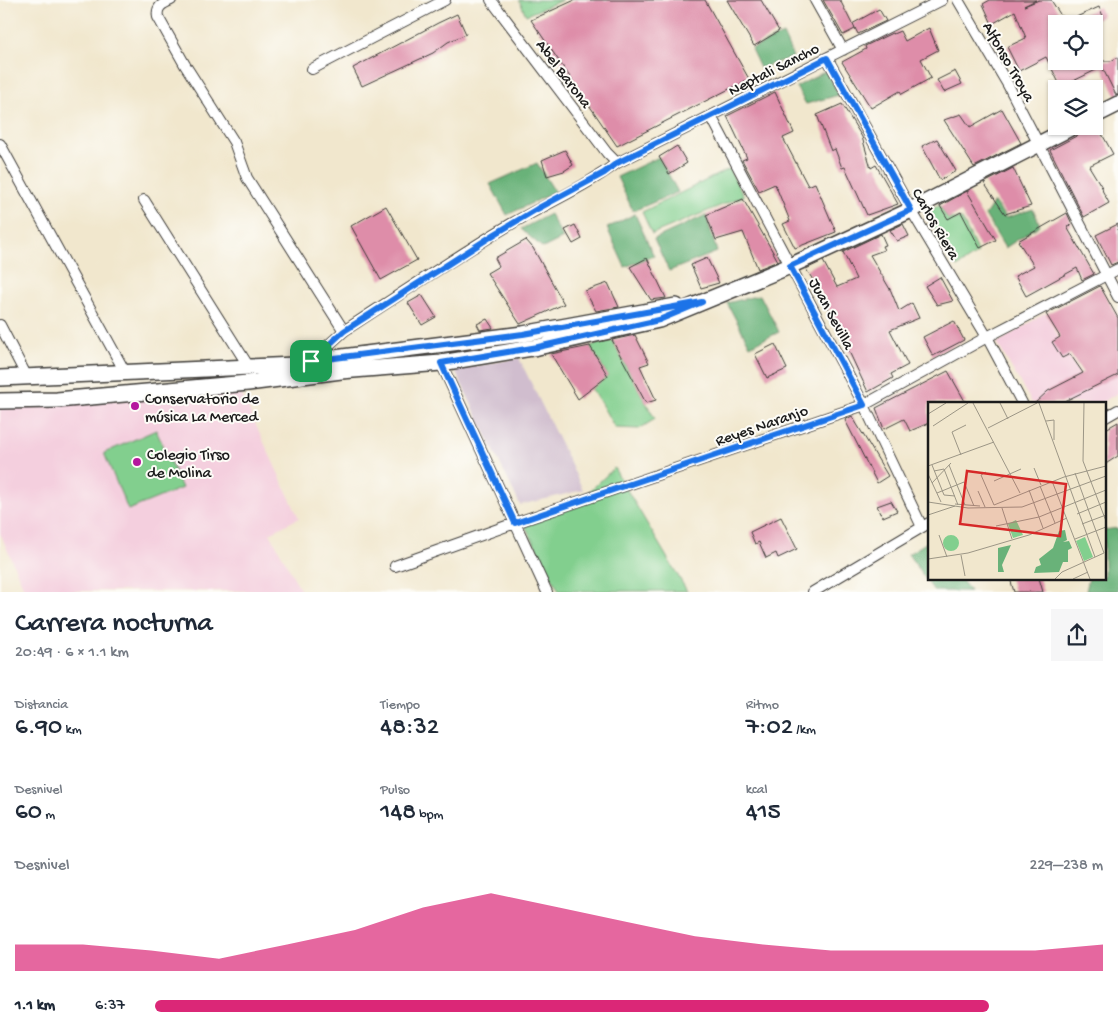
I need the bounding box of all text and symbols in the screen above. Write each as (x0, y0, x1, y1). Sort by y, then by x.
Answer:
map controls (1048, 15, 1103, 135)
button: locate (1048, 15, 1103, 70)
street label: Alfonso Troya (977, 20, 1038, 107)
street label: Abel Barona (530, 37, 595, 114)
street label: Neptali Sancho (726, 40, 823, 102)
button: layers (1048, 80, 1103, 135)
street label: Carlos Riera (906, 186, 963, 265)
street label: Juan Sevilla (803, 276, 857, 355)
pin (290, 340, 332, 382)
icon: arrive (297, 347, 325, 375)
place label: Conservatorio de música La Merced (145, 391, 260, 428)
marker: Conservatorio de música La Merced (129, 400, 141, 412)
inset map (928, 402, 1106, 579)
street label: Reyes Naranjo (713, 403, 811, 452)
place label: Colegio Tirso de Molina (147, 447, 230, 484)
marker: Colegio Tirso de Molina (131, 456, 143, 468)
text: Carrera nocturna (15, 608, 213, 641)
button: share (1051, 609, 1103, 661)
text: 20:49 · 6 × 1.1 km (15, 644, 129, 663)
text: Distancia (15, 697, 68, 714)
text: Tiempo (380, 697, 420, 714)
text: Ritmo (746, 697, 779, 714)
text: 6.90 (15, 714, 62, 743)
text: 48:32 (380, 714, 439, 743)
text: 7:02 (746, 714, 793, 743)
text: km (62, 722, 82, 739)
text: /km (793, 722, 816, 739)
text: Desnivel (15, 782, 63, 799)
text: Pulso (380, 782, 410, 799)
text: kcal (746, 782, 768, 799)
text: 60 (15, 799, 42, 828)
text: 148 (380, 799, 416, 828)
text: 415 (746, 799, 781, 828)
text: m (42, 807, 55, 824)
text: bpm (416, 807, 444, 824)
text: Desnivel (15, 857, 69, 876)
text: 229–238 m (1029, 857, 1103, 876)
text: 1.1 km (15, 997, 55, 1016)
text: 6:37 (95, 997, 125, 1016)

